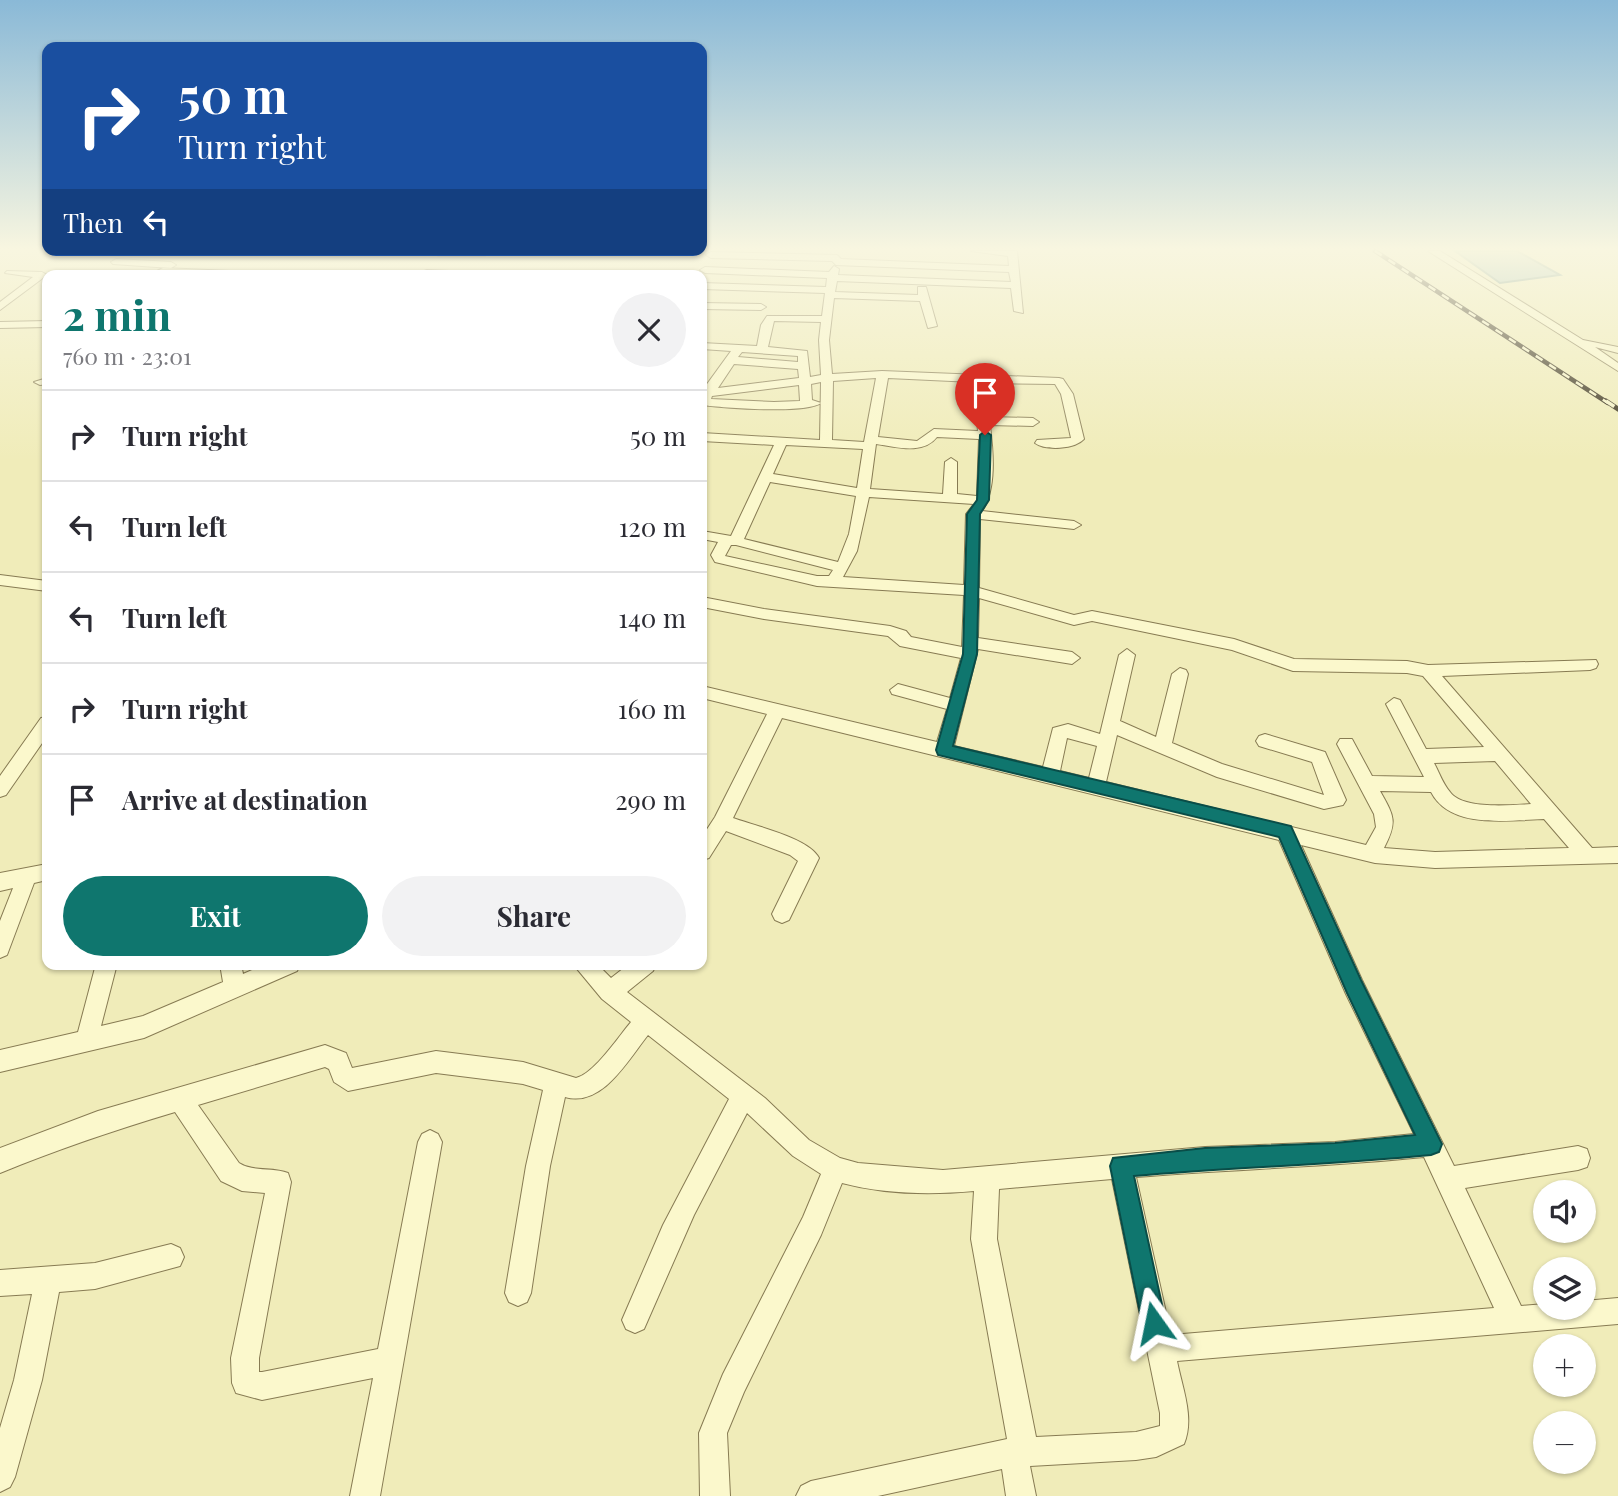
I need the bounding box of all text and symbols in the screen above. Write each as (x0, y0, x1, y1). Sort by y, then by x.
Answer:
text: 50 m (178, 61, 288, 126)
icon: right (63, 70, 154, 161)
text: Turn right (178, 124, 326, 167)
icon: left (137, 203, 175, 241)
text: Then (63, 205, 123, 240)
text: 2 min (63, 286, 171, 342)
button: close (612, 293, 686, 367)
text: 760 m · 23:01 (63, 340, 192, 371)
pin (955, 363, 1015, 435)
icon: arrive (966, 374, 1004, 412)
icon: right (63, 417, 101, 455)
text: Turn right (122, 418, 248, 453)
text: 50 m (630, 418, 686, 453)
icon: left (63, 508, 101, 546)
text: Turn left (122, 509, 227, 544)
text: 120 m (619, 509, 686, 544)
icon: left (63, 599, 101, 637)
text: Turn left (122, 600, 227, 635)
text: 140 m (618, 600, 686, 635)
icon: right (63, 690, 101, 728)
text: Turn right (122, 691, 248, 726)
text: 160 m (618, 691, 686, 726)
icon: arrive (63, 781, 101, 819)
text: Arrive at destination (122, 782, 368, 817)
text: 290 m (615, 782, 686, 817)
button: Exit (63, 876, 368, 956)
button: Share (382, 876, 686, 956)
map controls (1533, 1180, 1596, 1474)
button: sound (1533, 1180, 1596, 1243)
button: layers (1533, 1257, 1596, 1320)
position arrow (1117, 1286, 1191, 1360)
button: + (1533, 1334, 1596, 1397)
button: − (1533, 1411, 1596, 1474)

